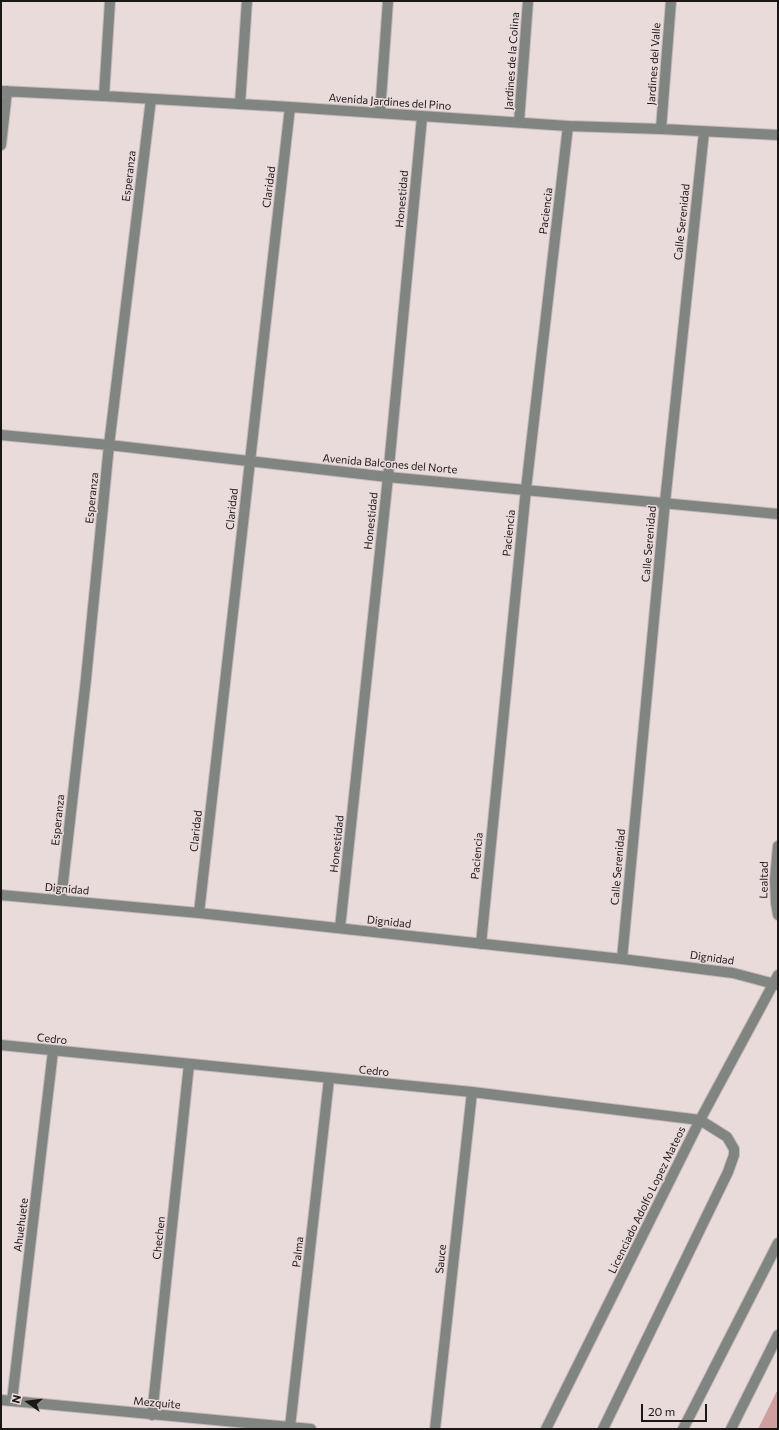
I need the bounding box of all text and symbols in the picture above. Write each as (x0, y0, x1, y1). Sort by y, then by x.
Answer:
street label: Jardines de la Colina (502, 12, 522, 110)
street label: Jardines del Valle (645, 22, 663, 106)
street label: Avenida Jardines del Pino (328, 91, 452, 113)
street label: Esperanza (119, 150, 139, 202)
street label: Claridad (260, 165, 278, 209)
street label: Honestidad (393, 170, 411, 228)
street label: Calle Serenidad (671, 183, 693, 261)
street label: Paciencia (537, 187, 555, 235)
street label: Avenida Balcones del Norte (322, 452, 458, 476)
street label: Esperanza (83, 472, 101, 524)
street label: Claridad (223, 488, 241, 530)
street label: Honestidad (361, 492, 381, 550)
street label: Calle Serenidad (639, 505, 659, 583)
street label: Paciencia (500, 509, 518, 557)
street label: Esperanza (49, 794, 67, 846)
street label: Claridad (187, 810, 205, 852)
street label: Honestidad (327, 815, 347, 873)
street label: Calle Serenidad (608, 828, 628, 906)
street label: Paciencia (468, 832, 486, 880)
street label: Lealtad (757, 861, 771, 899)
street label: Dignidad (44, 880, 90, 898)
street label: Dignidad (366, 913, 412, 931)
street label: Dignidad (689, 948, 735, 968)
street label: Cedro (36, 1031, 68, 1047)
street label: Cedro (358, 1063, 390, 1079)
street label: Licenciado Adolfo Lopez Mateos (606, 1124, 688, 1276)
street label: Ahuehuete (11, 1197, 31, 1253)
street label: Chechen (150, 1216, 168, 1260)
street label: Palma (290, 1236, 306, 1268)
street label: Sauce (433, 1244, 449, 1274)
north arrow (8, 1382, 48, 1422)
text: N (9, 1393, 23, 1405)
street label: Mezquite (133, 1394, 181, 1412)
scale bar (643, 1396, 709, 1422)
text: 20 m (648, 1404, 675, 1418)

